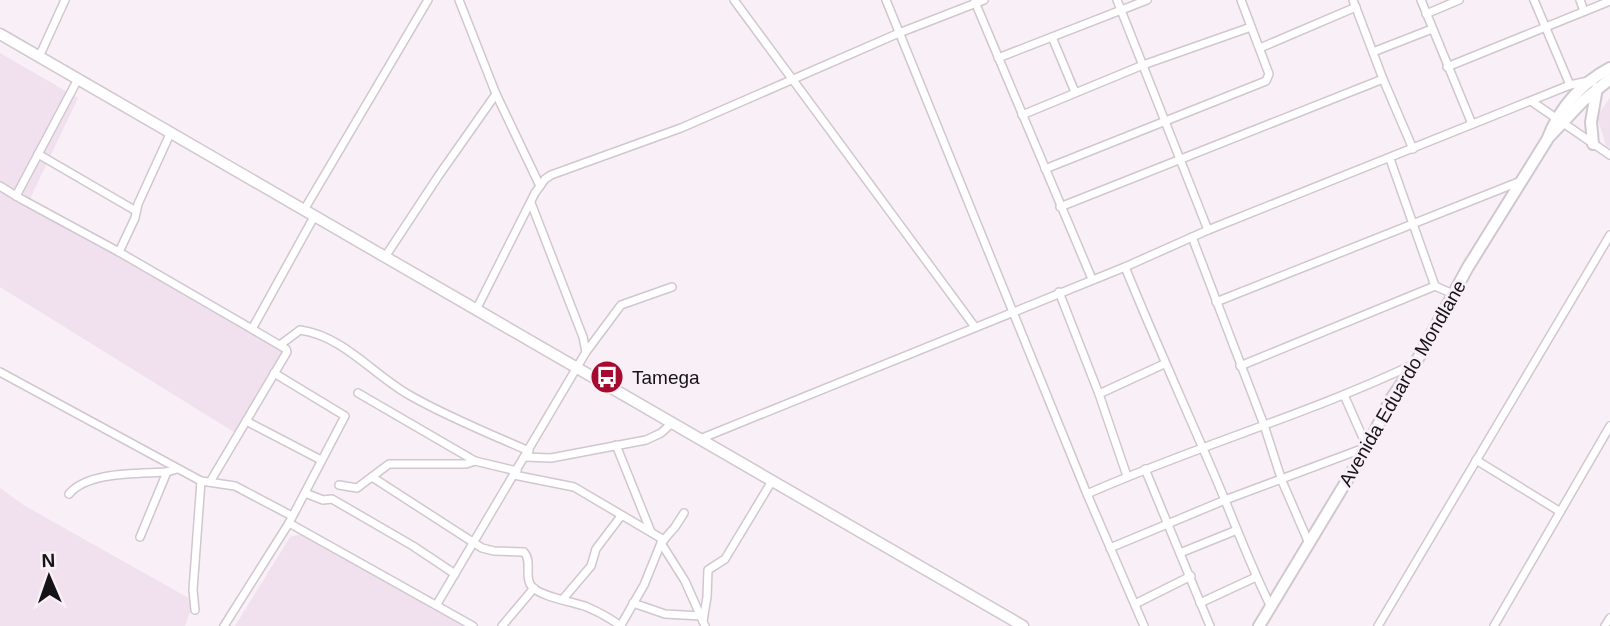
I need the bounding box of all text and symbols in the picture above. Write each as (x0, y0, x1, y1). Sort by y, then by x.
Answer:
street label: Avenida Eduardo Mondlane (1335, 277, 1470, 490)
bus stop icon: Tamega (588, 358, 626, 396)
place label: Tamega (632, 367, 700, 388)
north arrow (14, 542, 84, 612)
text: N (41, 550, 56, 571)

